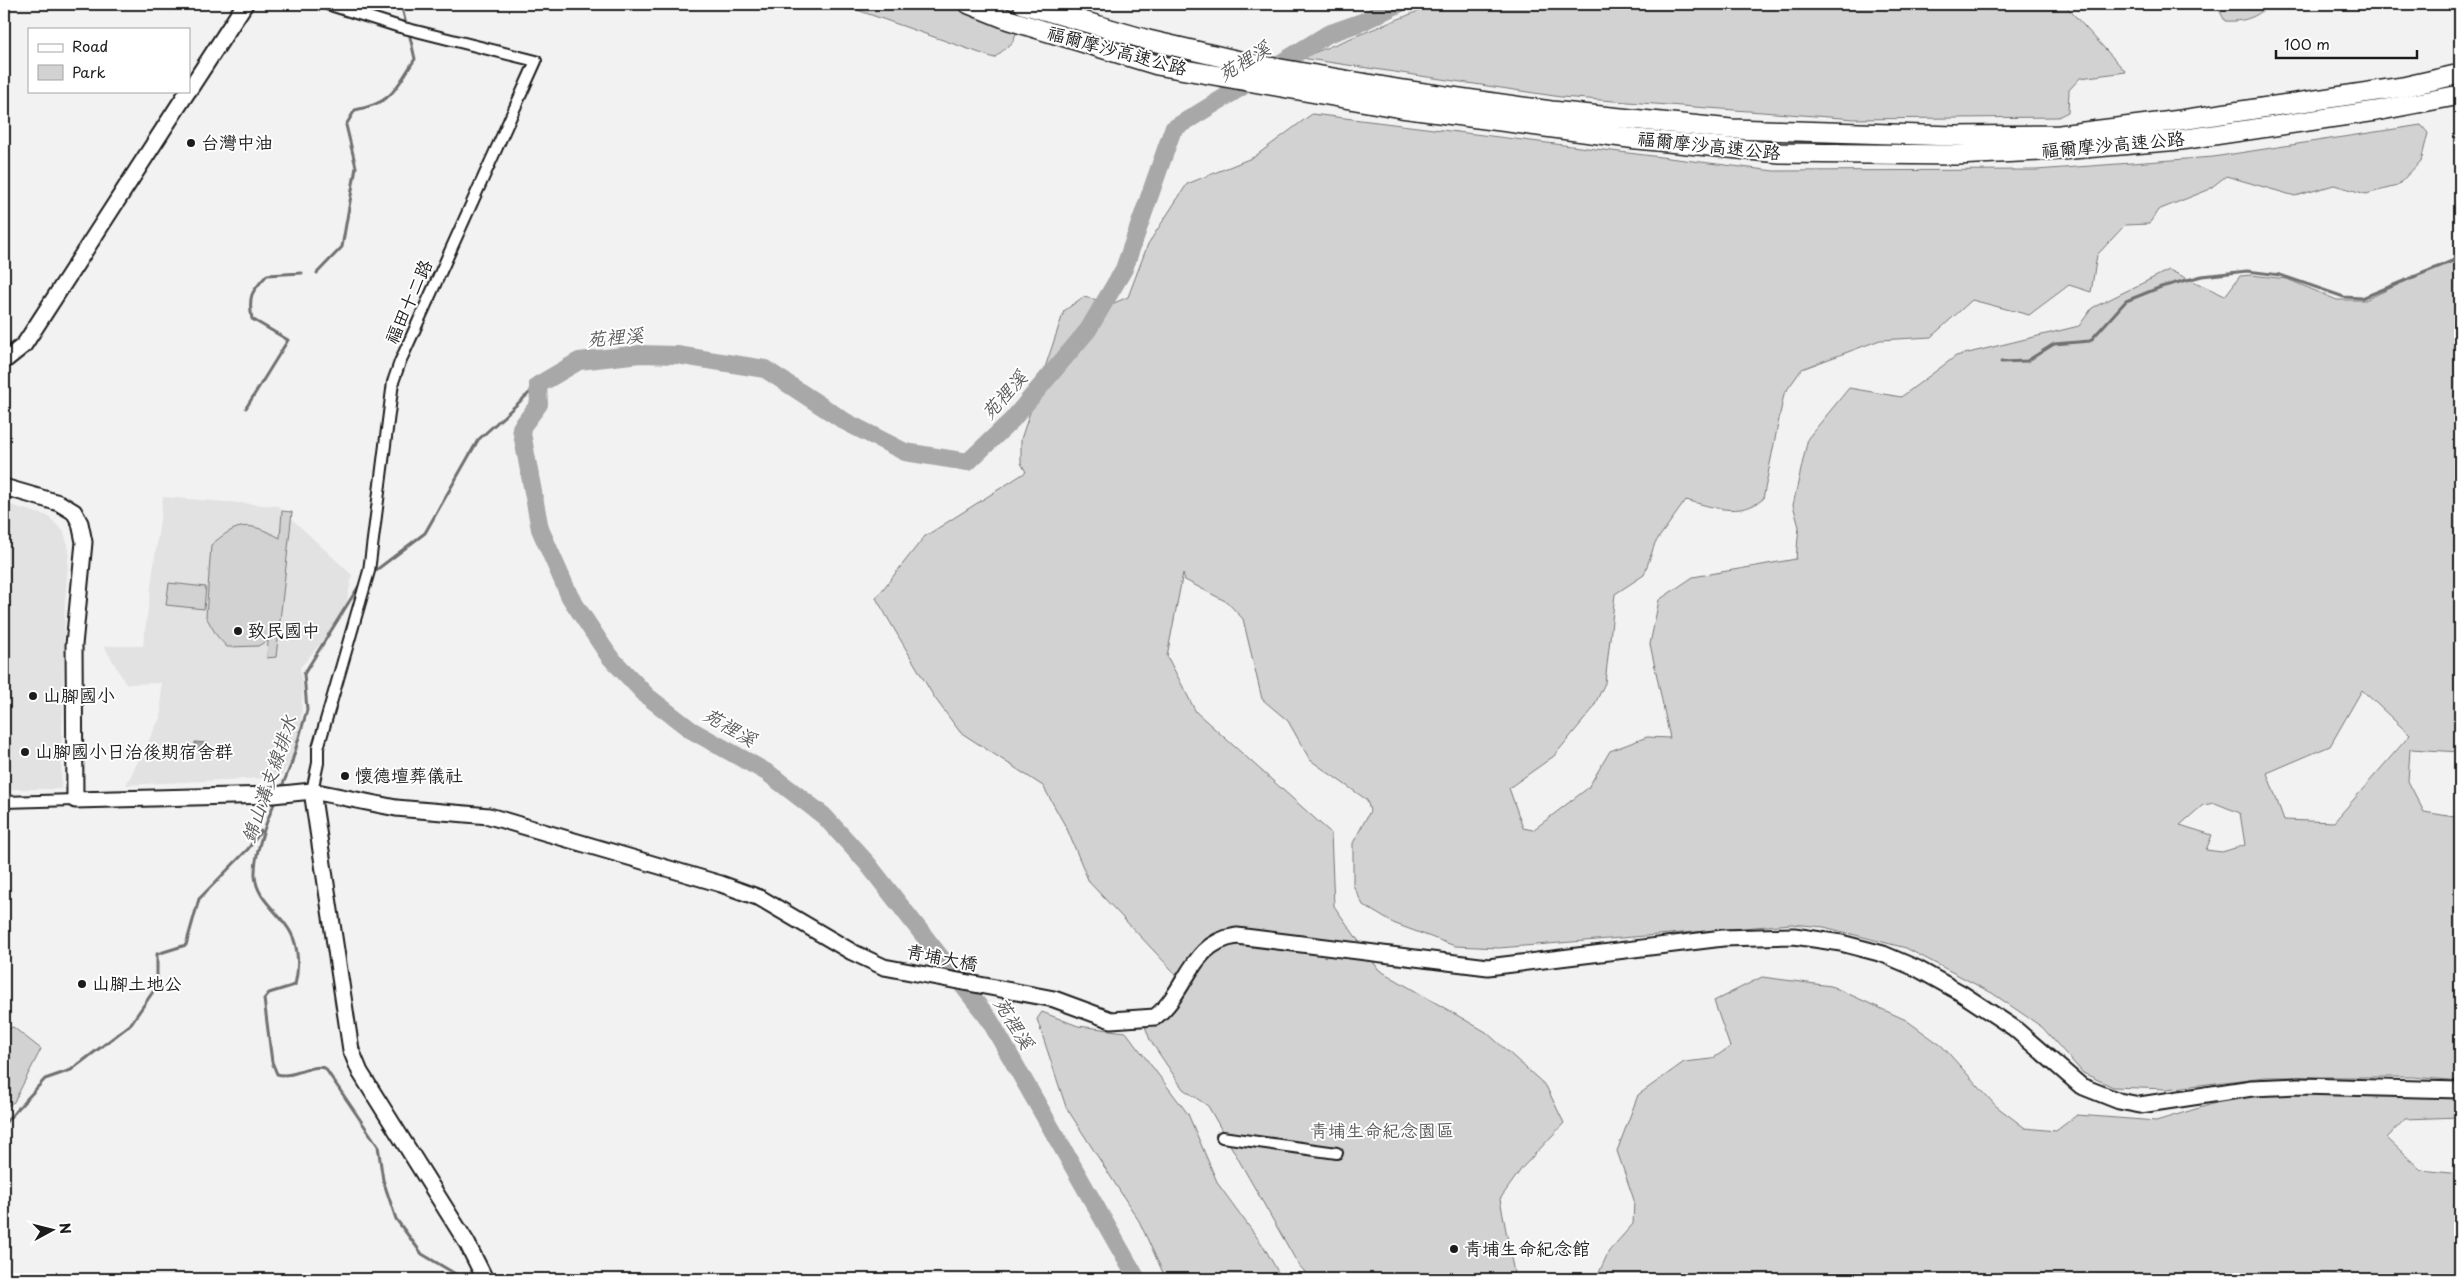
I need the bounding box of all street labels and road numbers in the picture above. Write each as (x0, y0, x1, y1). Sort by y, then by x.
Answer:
street label: 福爾摩沙高速公路 (1044, 18, 1190, 81)
street label: 福爾摩沙高速公路 (1636, 124, 1782, 165)
street label: 福爾摩沙高速公路 (2040, 124, 2186, 163)
street label: 福田十二路 (377, 255, 438, 348)
street label: 青埔大橋 (904, 936, 980, 977)

